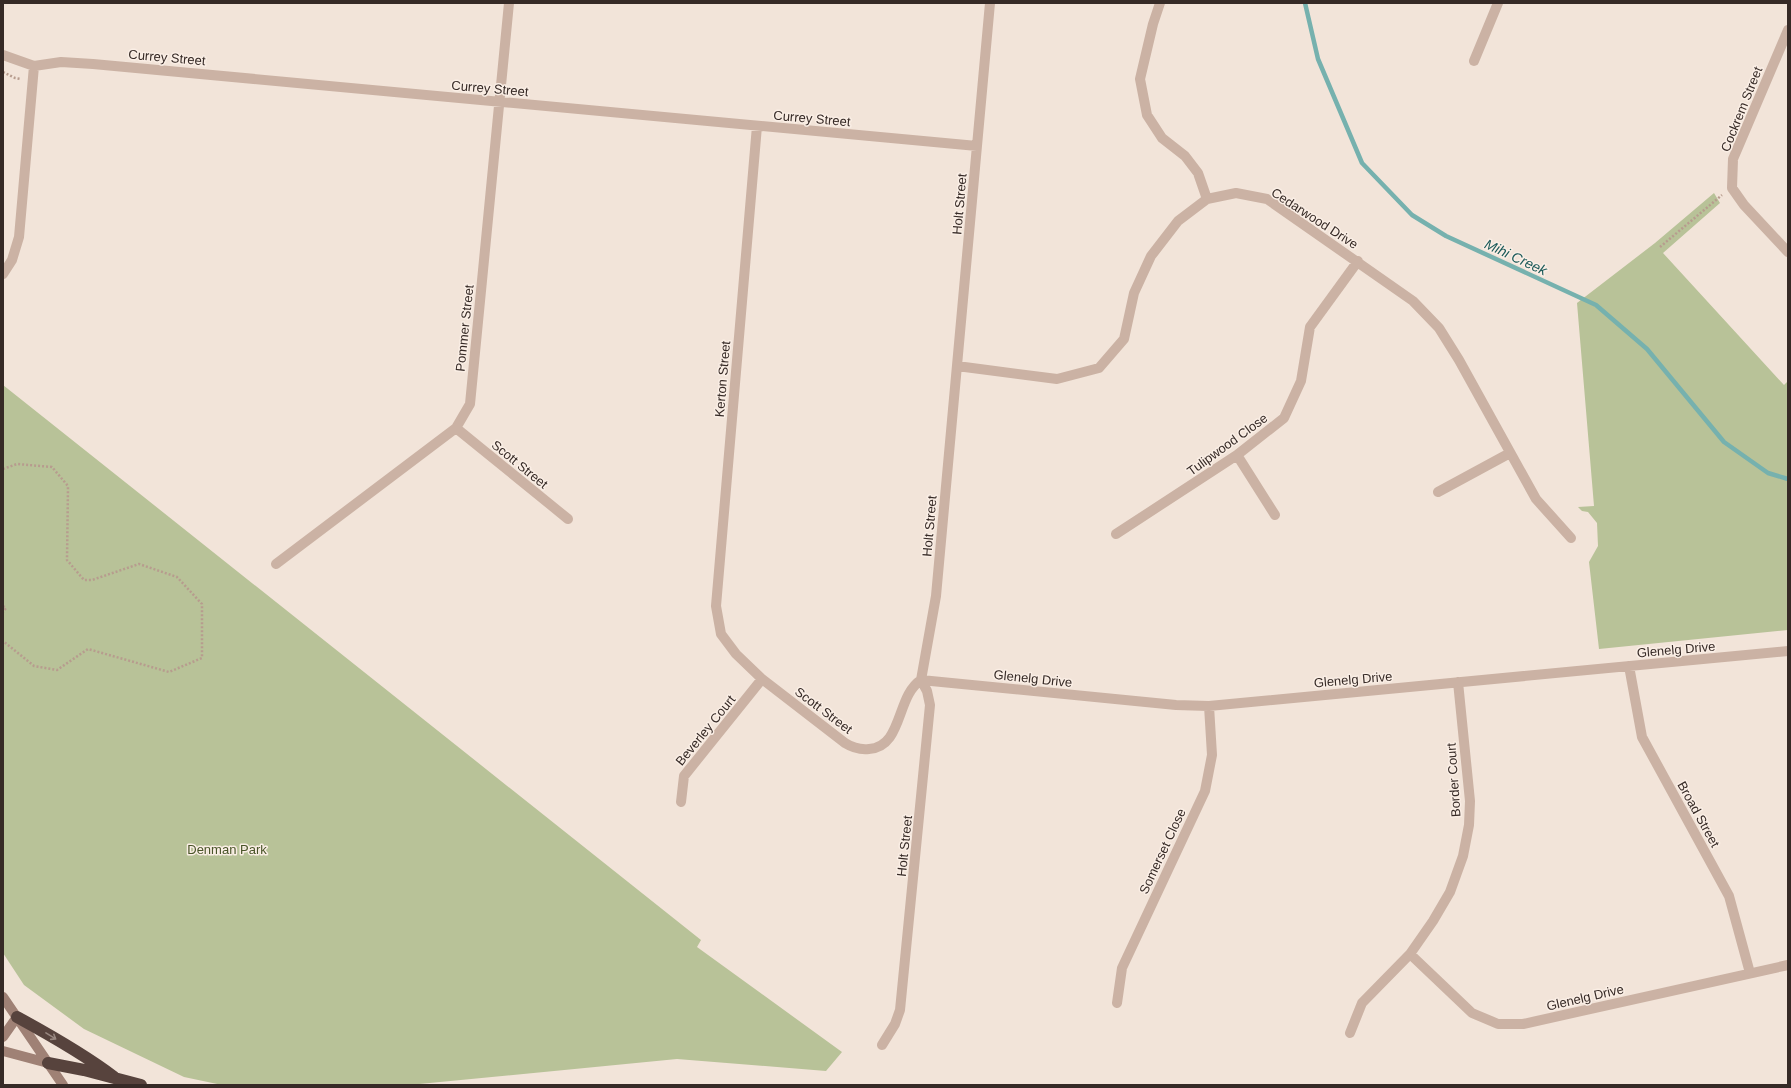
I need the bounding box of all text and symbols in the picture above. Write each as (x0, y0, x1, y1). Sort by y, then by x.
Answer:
street label: Currey Street (128, 47, 206, 68)
street label: Cockrem Street (1718, 64, 1765, 154)
street label: Currey Street (451, 78, 529, 99)
street label: Currey Street (773, 108, 851, 129)
street label: Holt Street (949, 172, 970, 235)
street label: Cedarwood Drive (1269, 185, 1361, 252)
water label: Mihi Creek (1482, 236, 1551, 279)
street label: Pommer Street (452, 283, 477, 372)
street label: Kerton Street (712, 340, 733, 418)
street label: Tulipwood Close (1184, 410, 1270, 479)
street label: Scott Street (489, 437, 551, 492)
street label: Holt Street (919, 494, 940, 557)
street label: Glenelg Drive (1636, 639, 1716, 660)
street label: Glenelg Drive (993, 667, 1073, 690)
street label: Glenelg Drive (1313, 669, 1393, 690)
street label: Scott Street (792, 684, 856, 737)
street label: Beverley Court (673, 692, 739, 768)
street label: Border Court (1443, 742, 1464, 818)
street label: Broad Street (1674, 779, 1723, 850)
street label: Somerset Close (1136, 806, 1189, 896)
street label: Holt Street (894, 814, 915, 877)
park label: Denman Park (187, 842, 267, 857)
street label: Glenelg Drive (1545, 981, 1625, 1014)
one-way arrow (45, 1032, 57, 1040)

